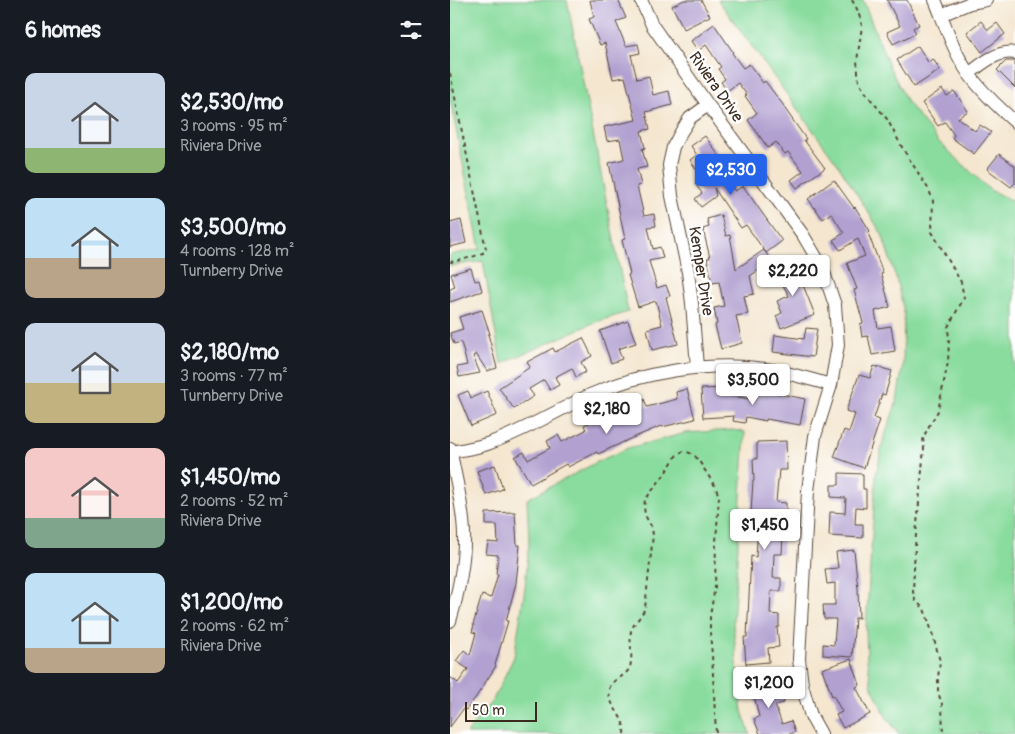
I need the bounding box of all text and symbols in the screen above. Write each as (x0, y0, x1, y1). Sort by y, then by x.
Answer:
icon: filters (397, 16, 425, 44)
text: 6 homes (25, 17, 101, 44)
street label: Riviera Drive (684, 48, 748, 126)
text: $2,530/mo (180, 89, 283, 116)
icon: home (65, 93, 125, 153)
text: 3 rooms · 95 m² (180, 116, 288, 136)
text: Riviera Drive (180, 136, 261, 156)
pin: $2,530 (690, 154, 772, 196)
text: $2,530 (706, 160, 756, 180)
text: $3,500/mo (180, 214, 286, 241)
icon: home (65, 218, 125, 278)
street label: Kemper Drive (684, 225, 718, 317)
text: 4 rooms · 128 m² (180, 241, 295, 261)
pin: $2,220 (752, 254, 834, 297)
text: Turnberry Drive (180, 261, 283, 281)
text: $2,220 (768, 261, 818, 281)
text: $2,180/mo (180, 339, 279, 366)
icon: home (65, 343, 125, 403)
pin: $3,500 (712, 364, 794, 406)
text: 3 rooms · 77 m² (180, 366, 288, 386)
text: $3,500 (727, 370, 779, 390)
text: Turnberry Drive (180, 386, 283, 406)
pin: $2,180 (566, 392, 648, 435)
text: $2,180 (584, 399, 630, 419)
text: $1,450/mo (180, 464, 280, 491)
icon: home (65, 468, 125, 528)
text: 2 rooms · 52 m² (180, 491, 289, 511)
pin: $1,450 (724, 508, 806, 551)
text: Riviera Drive (180, 511, 261, 531)
text: $1,450 (741, 515, 789, 535)
text: $1,200/mo (180, 589, 283, 616)
icon: home (65, 593, 125, 653)
text: 2 rooms · 62 m² (180, 616, 289, 636)
text: Riviera Drive (180, 636, 261, 656)
pin: $1,200 (728, 666, 810, 709)
text: $1,200 (744, 673, 794, 693)
scale bar (465, 699, 538, 722)
text: 50 m (472, 702, 505, 719)

